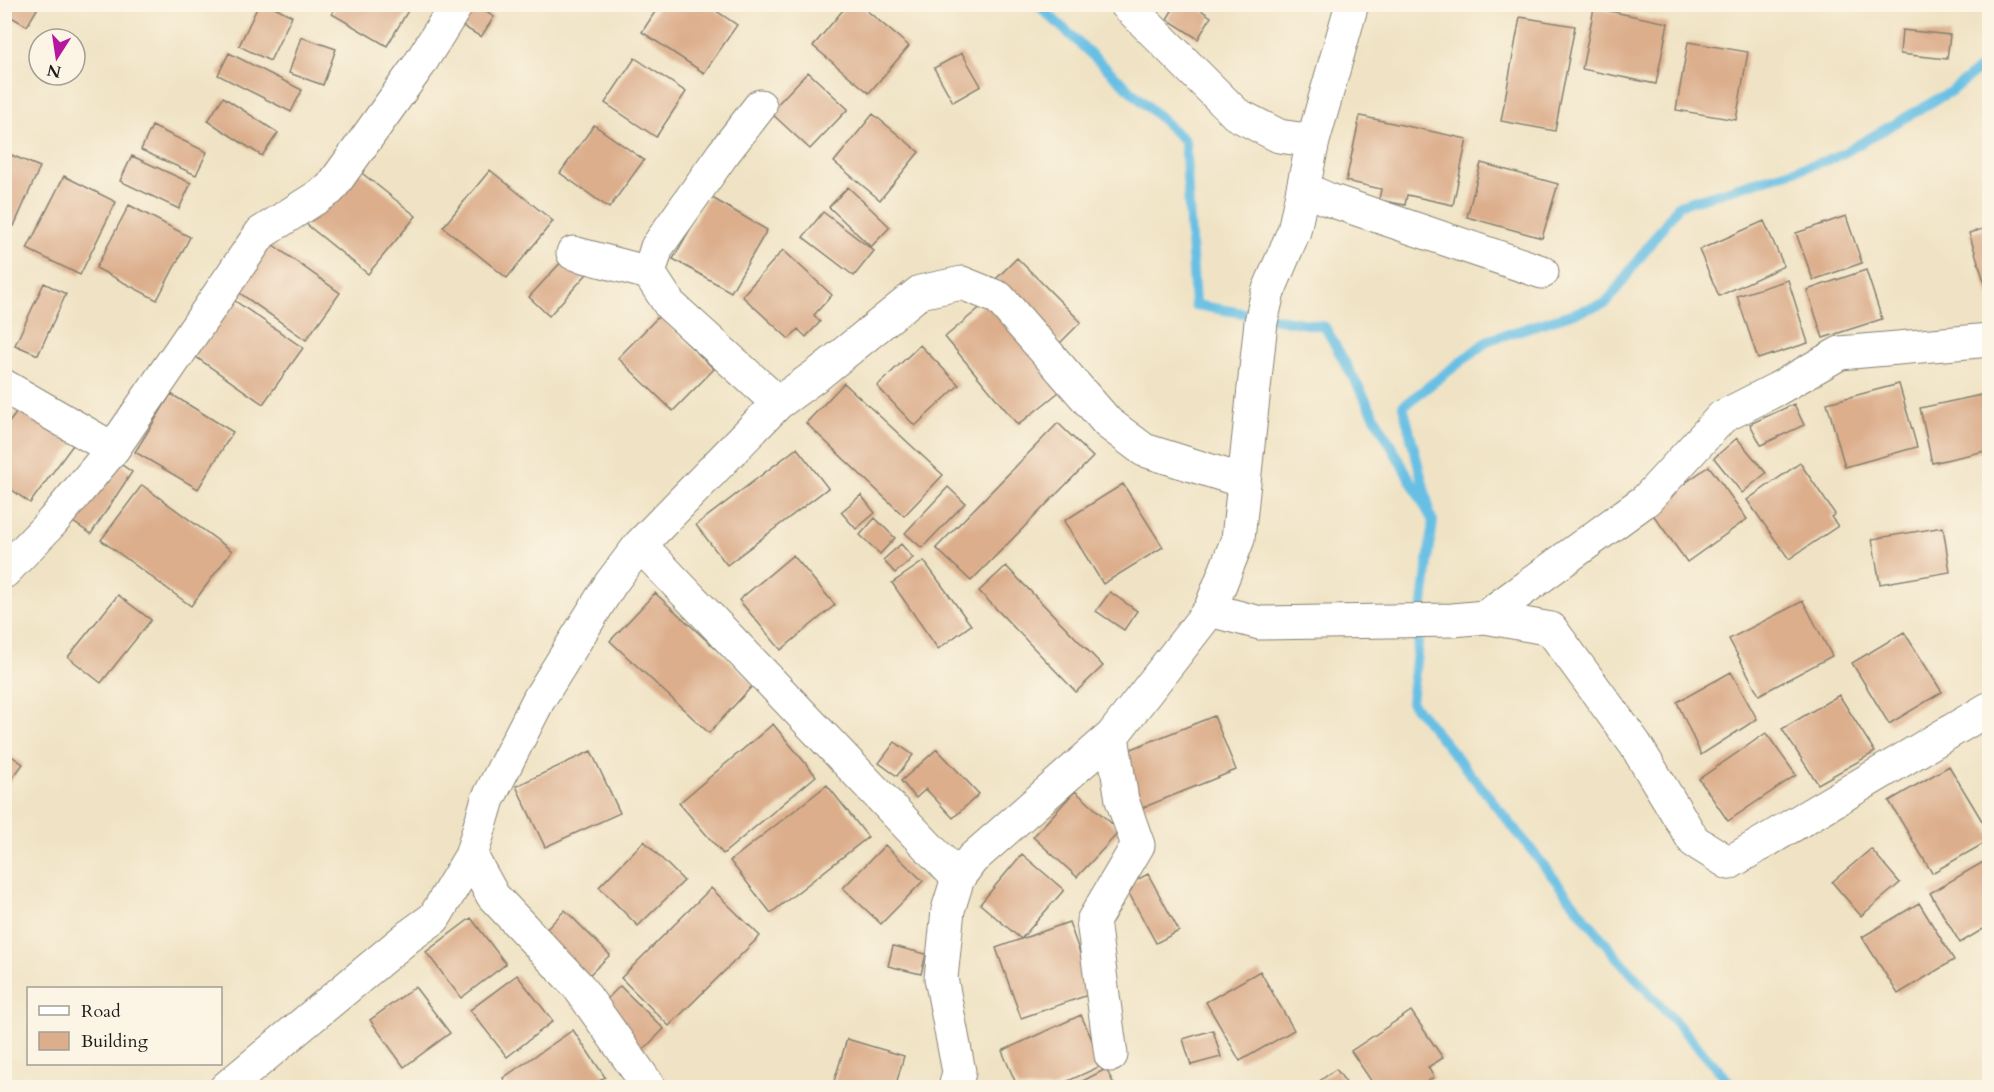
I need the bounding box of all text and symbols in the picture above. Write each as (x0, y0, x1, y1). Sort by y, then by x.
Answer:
north arrow (27, 27, 87, 87)
text: N (45, 58, 63, 83)
legend (27, 987, 222, 1065)
text: Road (81, 999, 121, 1024)
text: Building (81, 1029, 149, 1054)

